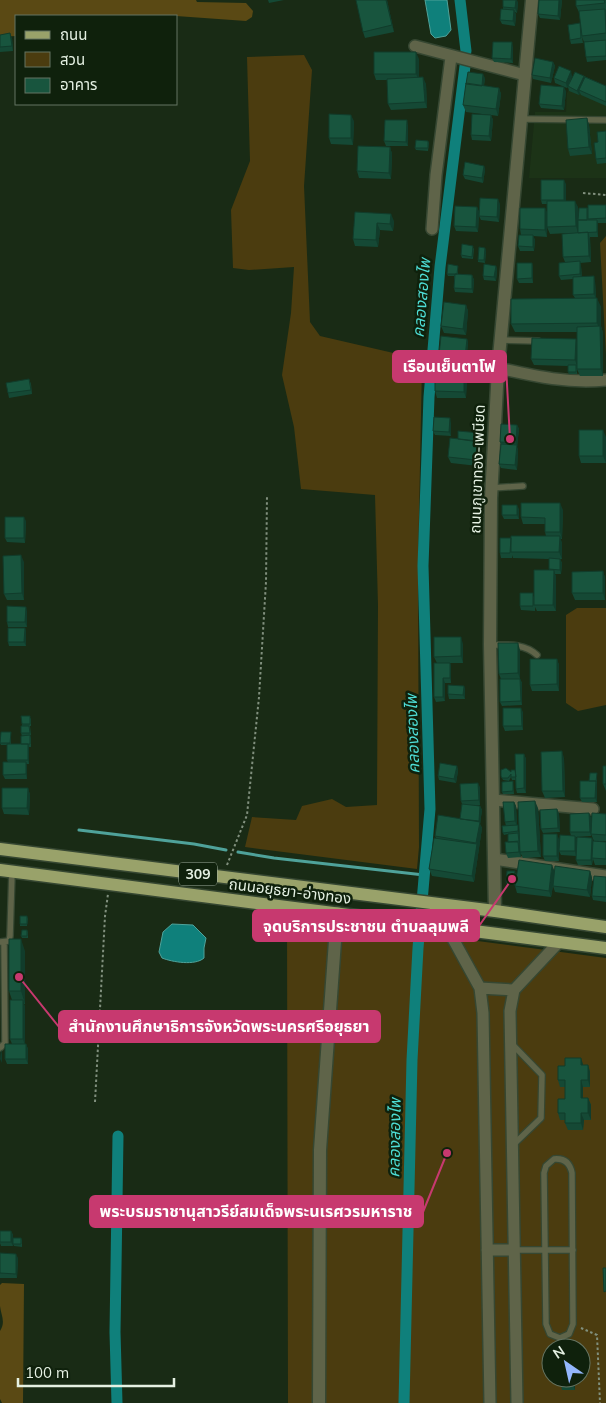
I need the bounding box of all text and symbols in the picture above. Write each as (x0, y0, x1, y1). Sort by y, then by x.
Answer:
legend (15, 15, 178, 105)
text: ถนน (60, 25, 87, 44)
text: สวน (60, 50, 85, 69)
text: อาคาร (60, 75, 97, 94)
water label: คลองสองไพ (408, 256, 435, 338)
callout: เรือนเย็นตาโฟ (393, 351, 506, 382)
text: เรือนเย็นตาโฟ (402, 356, 496, 376)
street label: ถนนภูเขาทอง-เพนียด (465, 404, 489, 534)
water label: คลองสองไพ (401, 692, 423, 774)
road number: 309 (179, 862, 217, 886)
street label: ถนนอยุธยา-อ่างทอง (228, 874, 352, 908)
callout: จุดบริการประชาชน ตำบลลุมพลี (253, 910, 479, 941)
text: จุดบริการประชาชน ตำบลลุมพลี (263, 916, 469, 936)
callout: สำนักงานศึกษาธิการจังหวัดพระนครศรีอยุธยา (59, 1011, 380, 1042)
text: สำนักงานศึกษาธิการจังหวัดพระนครศรีอยุธยา (69, 1016, 369, 1036)
water label: คลองสองไพ (383, 1096, 405, 1178)
callout: พระบรมราชานุสาวรีย์สมเด็จพระนเรศวรมหาราช (90, 1196, 423, 1227)
text: พระบรมราชานุสาวรีย์สมเด็จพระนเรศวรมหาราช (100, 1201, 412, 1221)
north arrow (541, 1338, 591, 1388)
text: N (549, 1342, 568, 1363)
scale bar (18, 1356, 174, 1388)
text: 100 m (25, 1363, 69, 1382)

